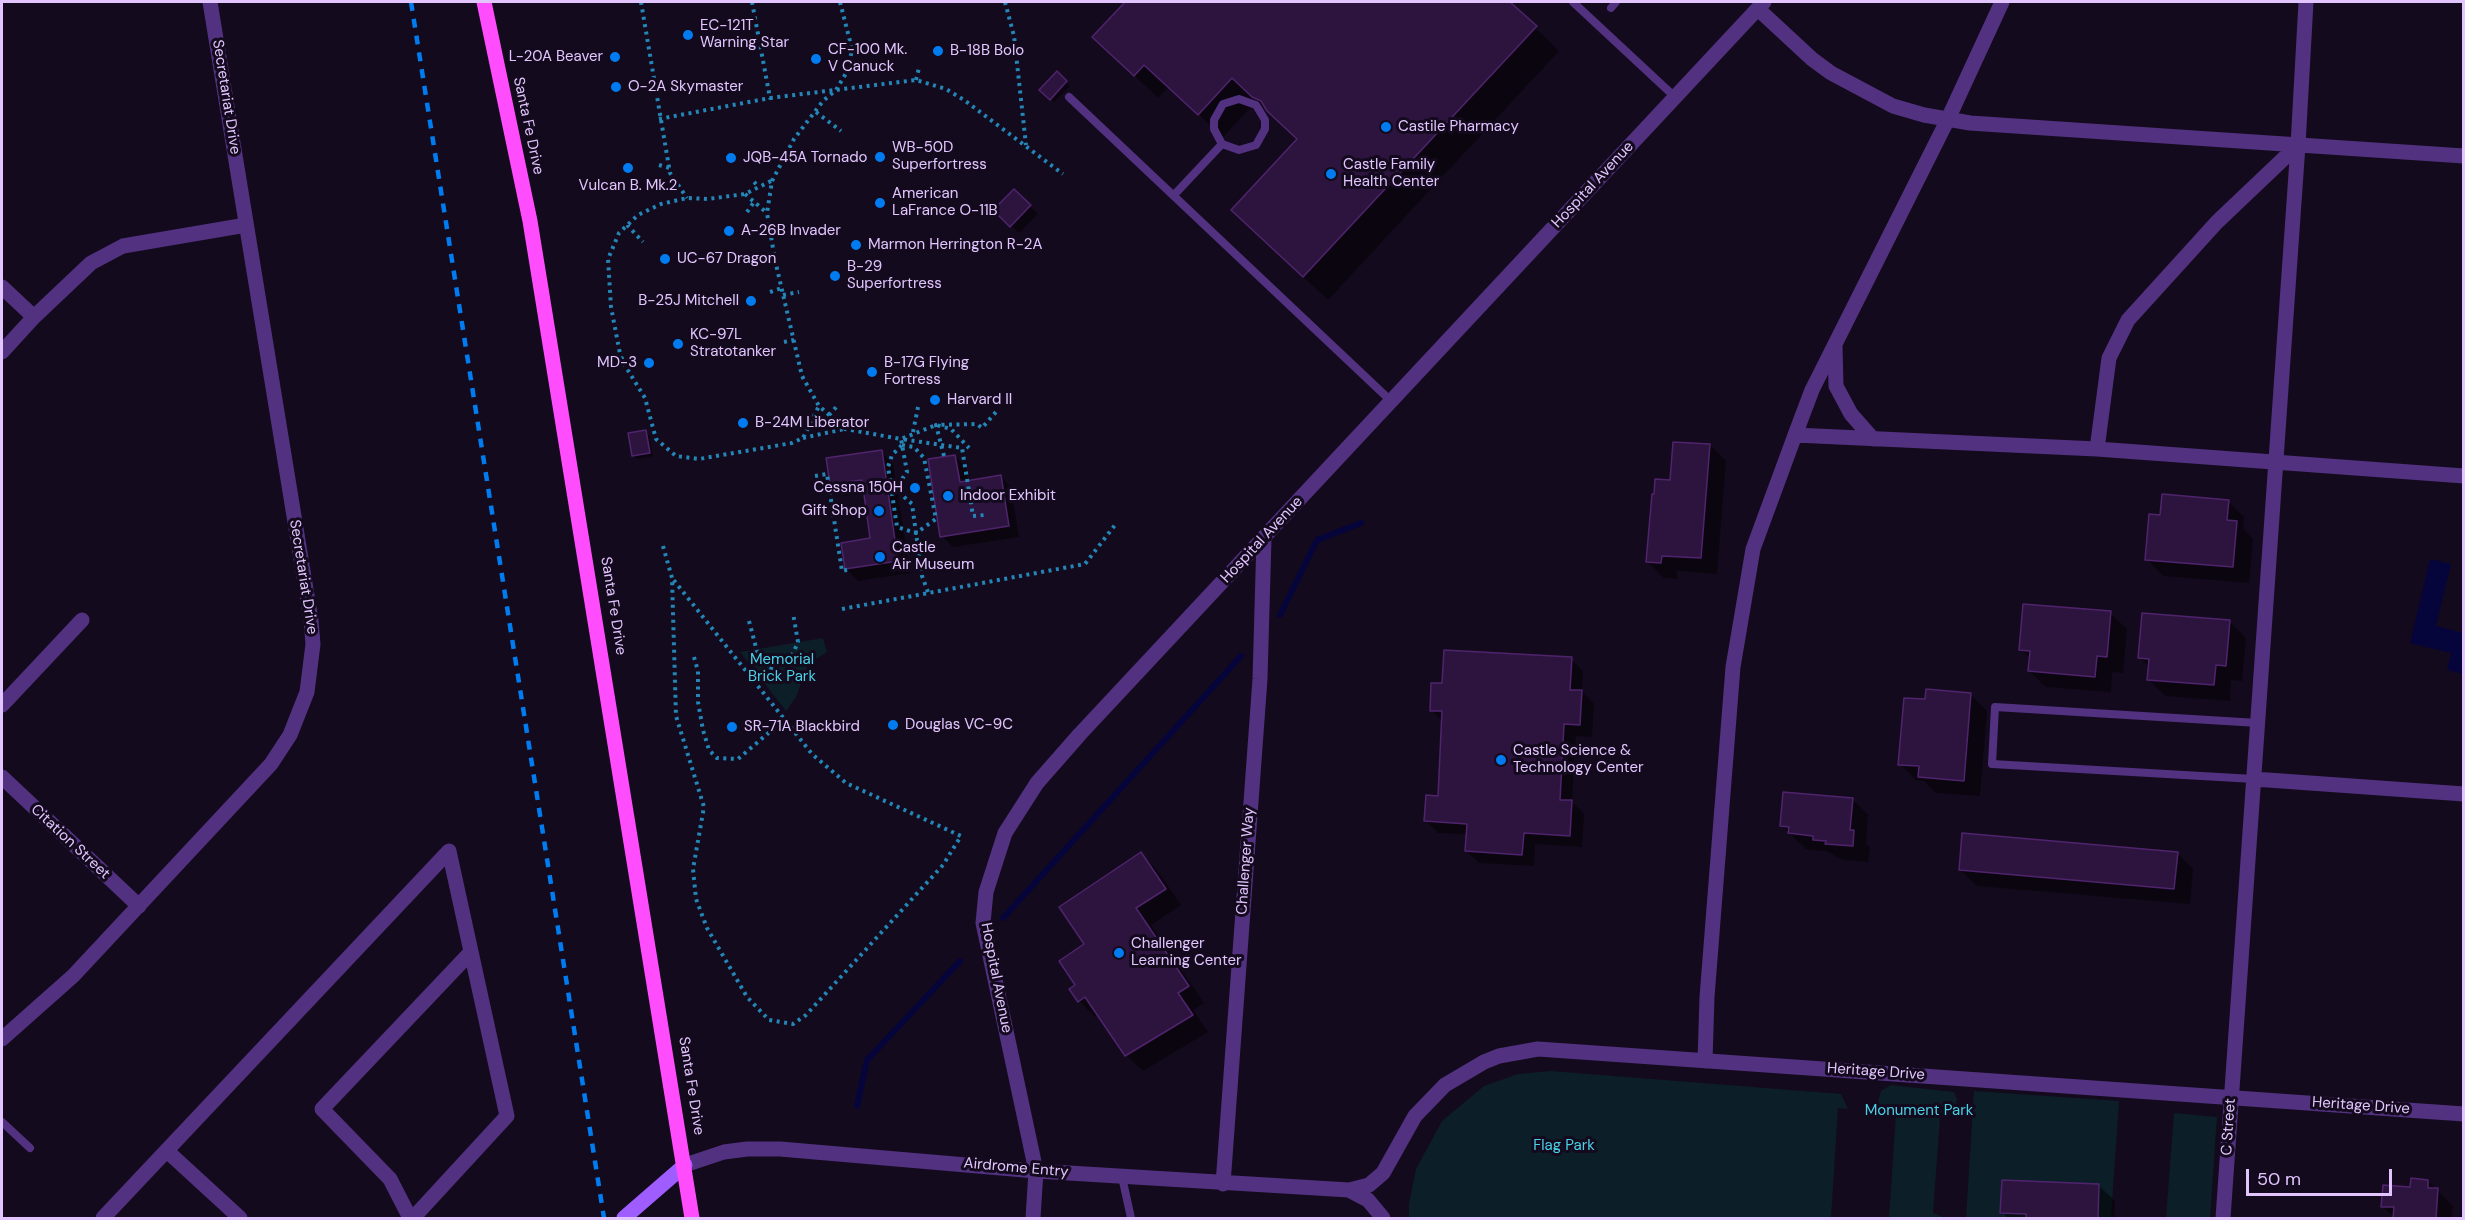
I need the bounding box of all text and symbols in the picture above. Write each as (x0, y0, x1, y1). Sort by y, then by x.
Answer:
place label: EC-121T Warning Star (700, 17, 789, 52)
marker: EC-121T Warning Star (681, 28, 695, 42)
street label: Secretariat Drive (208, 38, 244, 156)
place label: CF-100 Mk. V Canuck (828, 41, 907, 76)
place label: B-18B Bolo (950, 42, 1024, 60)
marker: B-18B Bolo (931, 44, 945, 58)
place label: L-20A Beaver (509, 48, 603, 66)
marker: L-20A Beaver (608, 50, 622, 64)
marker: CF-100 Mk. V Canuck (809, 52, 823, 66)
street label: Santa Fe Drive (509, 76, 547, 176)
place label: O-2A Skymaster (628, 78, 743, 96)
marker: O-2A Skymaster (609, 80, 623, 94)
place label: Castile Pharmacy (1398, 118, 1519, 136)
marker: Castile Pharmacy (1379, 120, 1393, 134)
street label: Hospital Avenue (1548, 138, 1638, 232)
place label: WB-50D Superfortress (892, 139, 987, 174)
place label: JQB-45A Tornado (743, 149, 867, 167)
marker: WB-50D Superfortress (873, 150, 887, 164)
marker: JQB-45A Tornado (724, 151, 738, 165)
place label: Castle Family Health Center (1343, 156, 1439, 191)
marker: Vulcan B. Mk.2 (621, 161, 635, 175)
marker: Castle Family Health Center (1324, 167, 1338, 181)
place label: Vulcan B. Mk.2 (579, 177, 677, 195)
place label: American LaFrance O-11B (892, 185, 998, 220)
marker: American LaFrance O-11B (873, 196, 887, 210)
place label: A-26B Invader (741, 222, 841, 240)
marker: A-26B Invader (722, 224, 736, 238)
place label: Marmon Herrington R-2A (868, 236, 1042, 254)
marker: Marmon Herrington R-2A (849, 238, 863, 252)
place label: UC-67 Dragon (677, 250, 776, 268)
marker: UC-67 Dragon (658, 252, 672, 266)
place label: B-29 Superfortress (847, 258, 942, 293)
marker: B-29 Superfortress (828, 269, 842, 283)
place label: B-25J Mitchell (638, 292, 739, 310)
marker: B-25J Mitchell (744, 294, 758, 308)
place label: KC-97L Stratotanker (690, 326, 776, 361)
marker: KC-97L Stratotanker (671, 337, 685, 351)
place label: MD-3 (597, 354, 637, 372)
place label: B-17G Flying Fortress (884, 354, 969, 389)
marker: MD-3 (642, 356, 656, 370)
marker: B-17G Flying Fortress (865, 365, 879, 379)
place label: Harvard II (947, 391, 1012, 409)
marker: Harvard II (928, 393, 942, 407)
place label: B-24M Liberator (755, 414, 869, 432)
marker: B-24M Liberator (736, 416, 750, 430)
place label: Cessna 150H (814, 479, 903, 497)
marker: Cessna 150H (908, 481, 922, 495)
place label: Indoor Exhibit (960, 487, 1056, 505)
marker: Indoor Exhibit (941, 489, 955, 503)
street label: Hospital Avenue (1217, 493, 1307, 587)
place label: Gift Shop (801, 502, 867, 520)
marker: Gift Shop (872, 504, 886, 518)
street label: Secretariat Drive (285, 518, 321, 636)
place label: Castle Air Museum (892, 539, 974, 574)
marker: Castle Air Museum (873, 550, 887, 564)
street label: Santa Fe Drive (596, 556, 630, 656)
park label: Memorial Brick Park (748, 651, 816, 686)
place label: Douglas VC-9C (905, 716, 1013, 734)
place label: SR-71A Blackbird (744, 718, 860, 736)
marker: Douglas VC-9C (886, 718, 900, 732)
marker: SR-71A Blackbird (725, 720, 739, 734)
place label: Castle Science & Technology Center (1513, 742, 1644, 777)
marker: Castle Science & Technology Center (1494, 753, 1508, 767)
street label: Citation Street (27, 801, 113, 883)
street label: Challenger Way (1233, 807, 1259, 915)
street label: Hospital Avenue (976, 921, 1016, 1035)
place label: Challenger Learning Center (1131, 935, 1242, 970)
marker: Challenger Learning Center (1112, 946, 1126, 960)
street label: Santa Fe Drive (674, 1036, 708, 1136)
street label: Heritage Drive (1826, 1060, 1926, 1084)
street label: Heritage Drive (2311, 1094, 2411, 1118)
street label: C Street (2218, 1098, 2240, 1156)
park label: Monument Park (1865, 1102, 1973, 1120)
park label: Flag Park (1533, 1137, 1595, 1155)
street label: Airdrome Entry (963, 1154, 1069, 1182)
scale bar (2249, 1157, 2394, 1195)
text: 50 m (2257, 1167, 2301, 1191)

